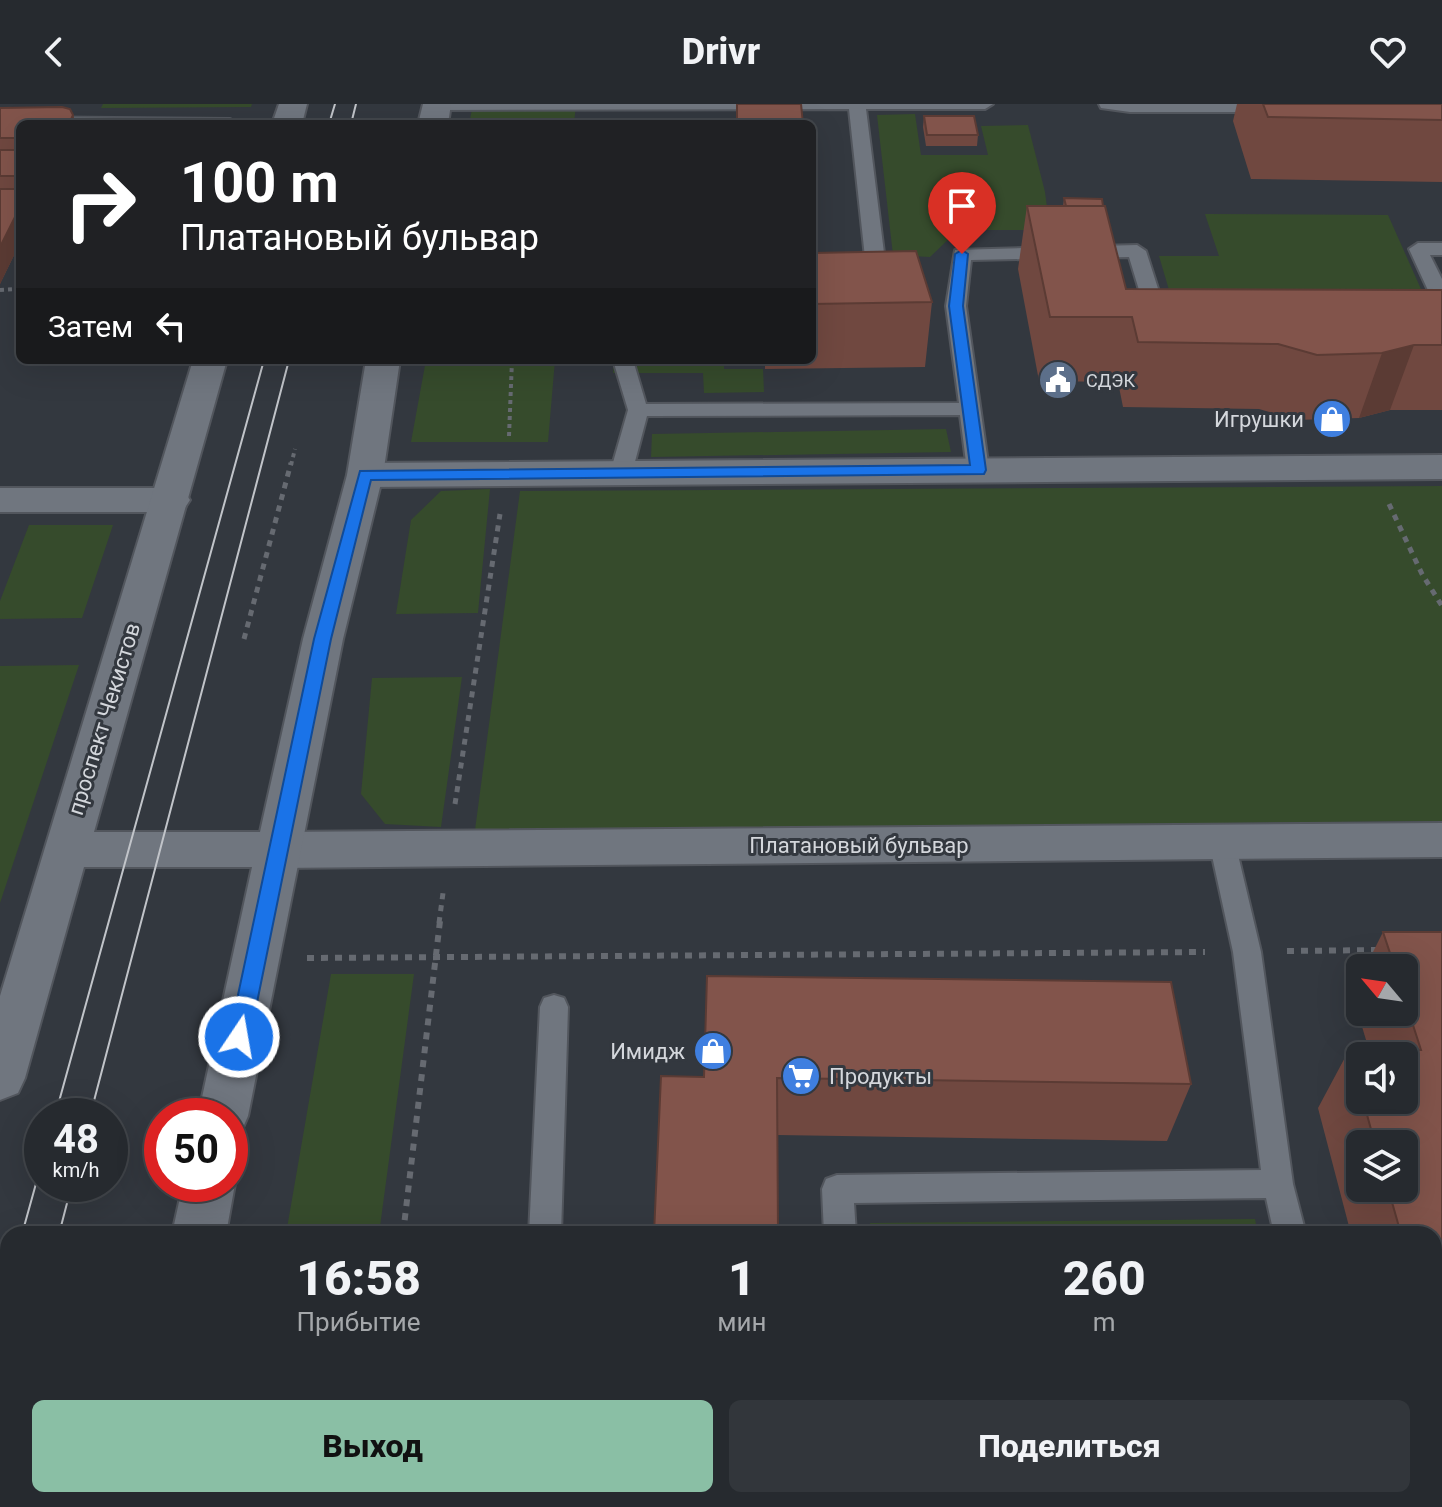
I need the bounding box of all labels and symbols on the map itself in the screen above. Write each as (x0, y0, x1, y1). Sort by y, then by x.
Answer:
pin (928, 172, 996, 254)
public building icon: СДЭК (1037, 359, 1079, 401)
place label: СДЭК (1086, 370, 1135, 391)
shop icon: Игрушки (1311, 398, 1353, 440)
place label: Игрушки (1214, 407, 1304, 432)
street label: проспект Чекистов (63, 620, 145, 818)
street label: Платановый бульвар (749, 833, 969, 858)
north arrow (1346, 954, 1418, 1026)
position arrow (197, 995, 281, 1079)
shop icon: Имидж (692, 1030, 734, 1072)
place label: Имидж (610, 1039, 685, 1064)
supermarket icon: Продукты (780, 1055, 822, 1097)
place label: Продукты (829, 1064, 932, 1089)
speed limit sign: 50 (144, 1098, 248, 1202)

